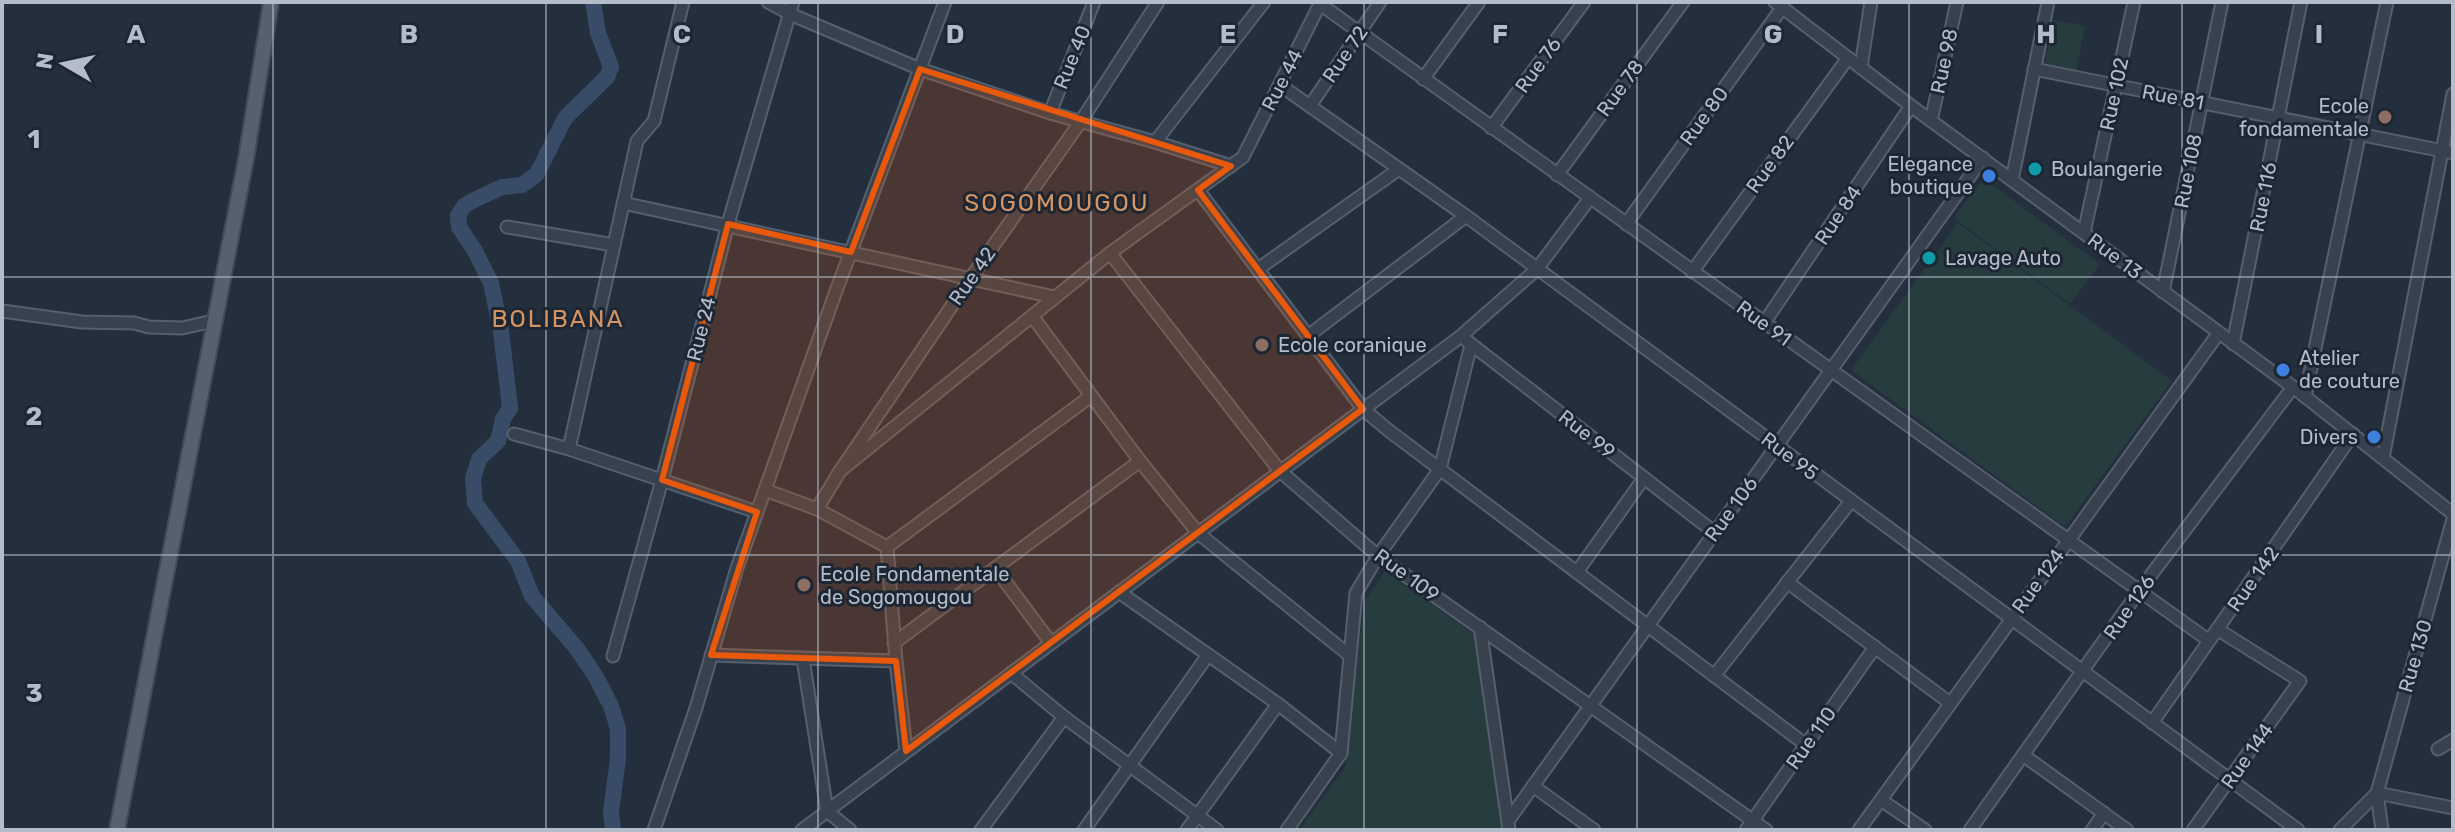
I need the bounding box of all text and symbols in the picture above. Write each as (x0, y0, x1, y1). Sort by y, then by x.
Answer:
text: A (127, 19, 146, 50)
text: B (400, 19, 418, 50)
text: C (673, 19, 691, 50)
text: D (946, 19, 964, 50)
text: E (1220, 19, 1236, 50)
text: F (1492, 19, 1508, 50)
text: G (1764, 19, 1782, 50)
text: H (2036, 19, 2056, 50)
text: I (2315, 19, 2323, 50)
street label: Rue 72 (1317, 21, 1373, 87)
street label: Rue 40 (1048, 22, 1096, 92)
north arrow (24, 24, 104, 104)
street label: Rue 98 (1925, 26, 1963, 96)
street label: Rue 76 (1510, 32, 1566, 98)
street label: Rue 44 (1256, 45, 1308, 115)
text: N (30, 51, 59, 71)
street label: Rue 78 (1591, 55, 1649, 121)
street label: Rue 102 (2095, 55, 2133, 133)
street label: Rue 81 (2140, 79, 2206, 115)
street label: Rue 80 (1675, 82, 1733, 150)
place label: Ecole fondamentale (2239, 94, 2369, 141)
marker: Ecole fondamentale (2376, 108, 2394, 126)
text: 1 (28, 124, 40, 155)
street label: Rue 82 (1741, 130, 1799, 198)
street label: Rue 108 (2169, 132, 2207, 210)
place label: Elegance boutique (1887, 152, 1973, 199)
place label: Boulangerie (2051, 157, 2163, 181)
marker: Boulangerie (2026, 160, 2044, 178)
street label: Rue 116 (2245, 160, 2281, 234)
marker: Elegance boutique (1980, 167, 1998, 185)
street label: Rue 84 (1809, 181, 1867, 249)
district label: SOGOMOUGOU (964, 189, 1150, 217)
street label: Rue 13 (2083, 228, 2147, 284)
street label: Rue 42 (943, 242, 1001, 310)
place label: Lavage Auto (1945, 246, 2061, 270)
marker: Lavage Auto (1920, 249, 1938, 267)
street label: Rue 24 (681, 294, 721, 364)
street label: Rue 91 (1732, 295, 1796, 351)
district label: BOLIBANA (491, 305, 625, 333)
place label: Ecole coranique (1278, 333, 1427, 357)
marker: Ecole coranique (1253, 336, 1271, 354)
place label: Atelier de couture (2299, 346, 2400, 393)
marker: Atelier de couture (2274, 361, 2292, 379)
text: 2 (26, 401, 42, 432)
street label: Rue 99 (1554, 405, 1620, 463)
place label: Divers (2300, 425, 2358, 449)
street label: Rue 95 (1757, 427, 1823, 485)
marker: Divers (2365, 428, 2383, 446)
street label: Rue 106 (1699, 472, 1763, 546)
street label: Rue 142 (2222, 542, 2284, 616)
street label: Rue 109 (1370, 543, 1444, 607)
street label: Rue 124 (2007, 544, 2069, 618)
place label: Ecole Fondamentale de Sogomougou (820, 562, 1009, 609)
street label: Rue 126 (2098, 570, 2160, 644)
marker: Ecole Fondamentale de Sogomougou (795, 576, 813, 594)
street label: Rue 130 (2393, 617, 2437, 695)
text: 3 (25, 678, 43, 709)
street label: Rue 110 (1781, 702, 1841, 774)
street label: Rue 144 (2216, 719, 2278, 793)

